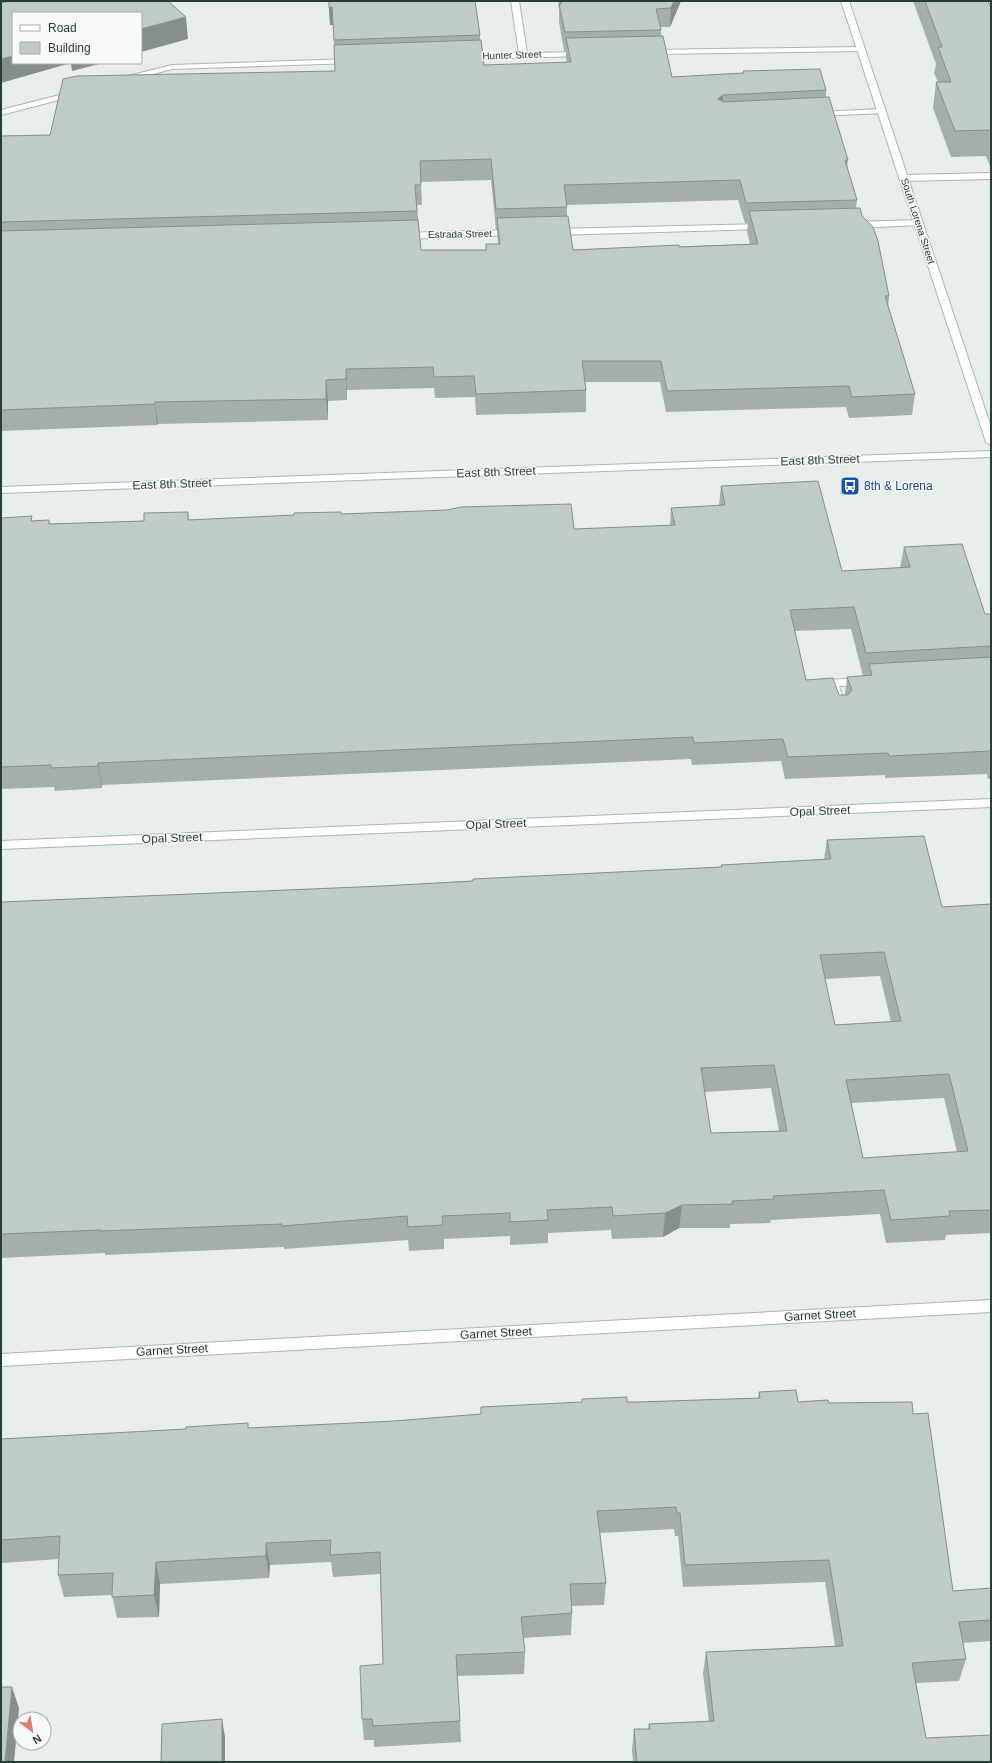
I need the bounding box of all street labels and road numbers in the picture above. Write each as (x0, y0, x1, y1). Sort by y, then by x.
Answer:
street label: Hunter Street (482, 48, 542, 62)
street label: South Lorena Street (899, 177, 937, 265)
street label: Estrada Street (428, 228, 492, 240)
street label: East 8th Street (780, 452, 861, 468)
street label: East 8th Street (456, 464, 537, 480)
street label: East 8th Street (132, 476, 213, 492)
street label: Opal Street (789, 803, 851, 819)
street label: Opal Street (465, 816, 527, 832)
street label: Opal Street (141, 830, 203, 846)
street label: Garnet Street (784, 1306, 857, 1324)
street label: Garnet Street (460, 1324, 533, 1342)
street label: Garnet Street (136, 1341, 209, 1359)

